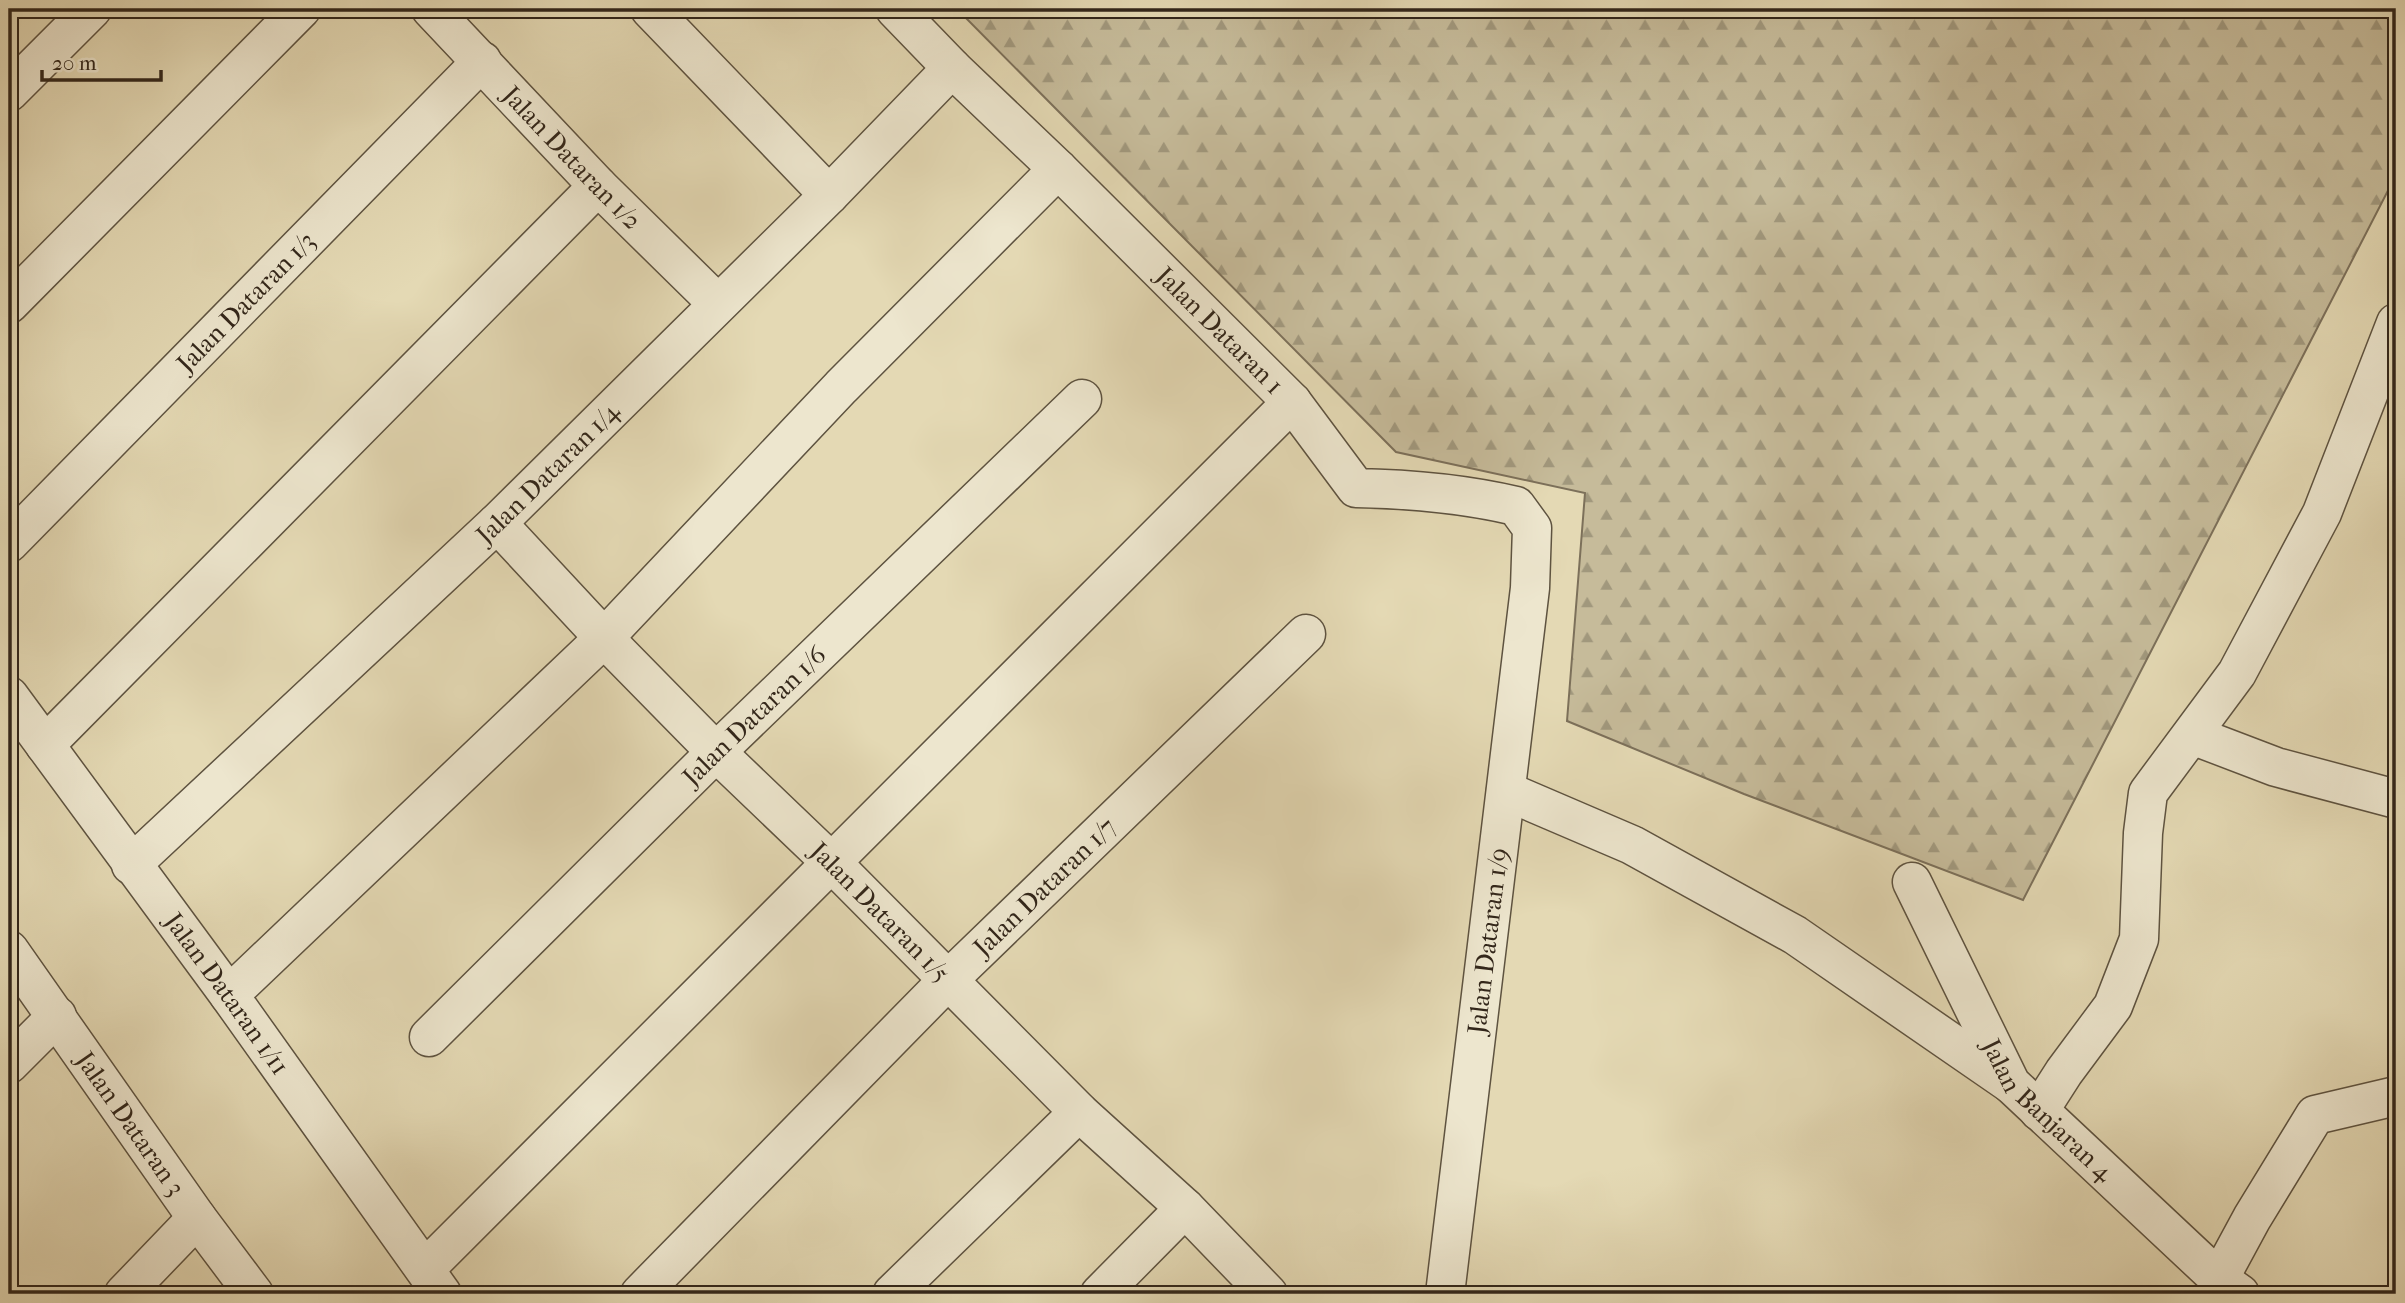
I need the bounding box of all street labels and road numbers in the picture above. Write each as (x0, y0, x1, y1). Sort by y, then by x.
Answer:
street label: Jalan Dataran 1/2 (495, 78, 648, 236)
street label: Jalan Dataran 1/3 (169, 225, 321, 380)
street label: Jalan Dataran 1 (1148, 259, 1290, 400)
street label: Jalan Dataran 1/4 (468, 395, 626, 551)
street label: Jalan Dataran 1/6 (674, 639, 833, 794)
street label: Jalan Dataran 1/7 (965, 811, 1122, 964)
street label: Jalan Dataran 1/5 (803, 834, 956, 988)
street label: Jalan Dataran 1/9 (1461, 846, 1515, 1038)
street label: Jalan Dataran 1/11 (157, 905, 296, 1081)
street label: Jalan Banjaran 4 (1975, 1032, 2120, 1188)
street label: Jalan Dataran 3 (68, 1044, 192, 1202)

